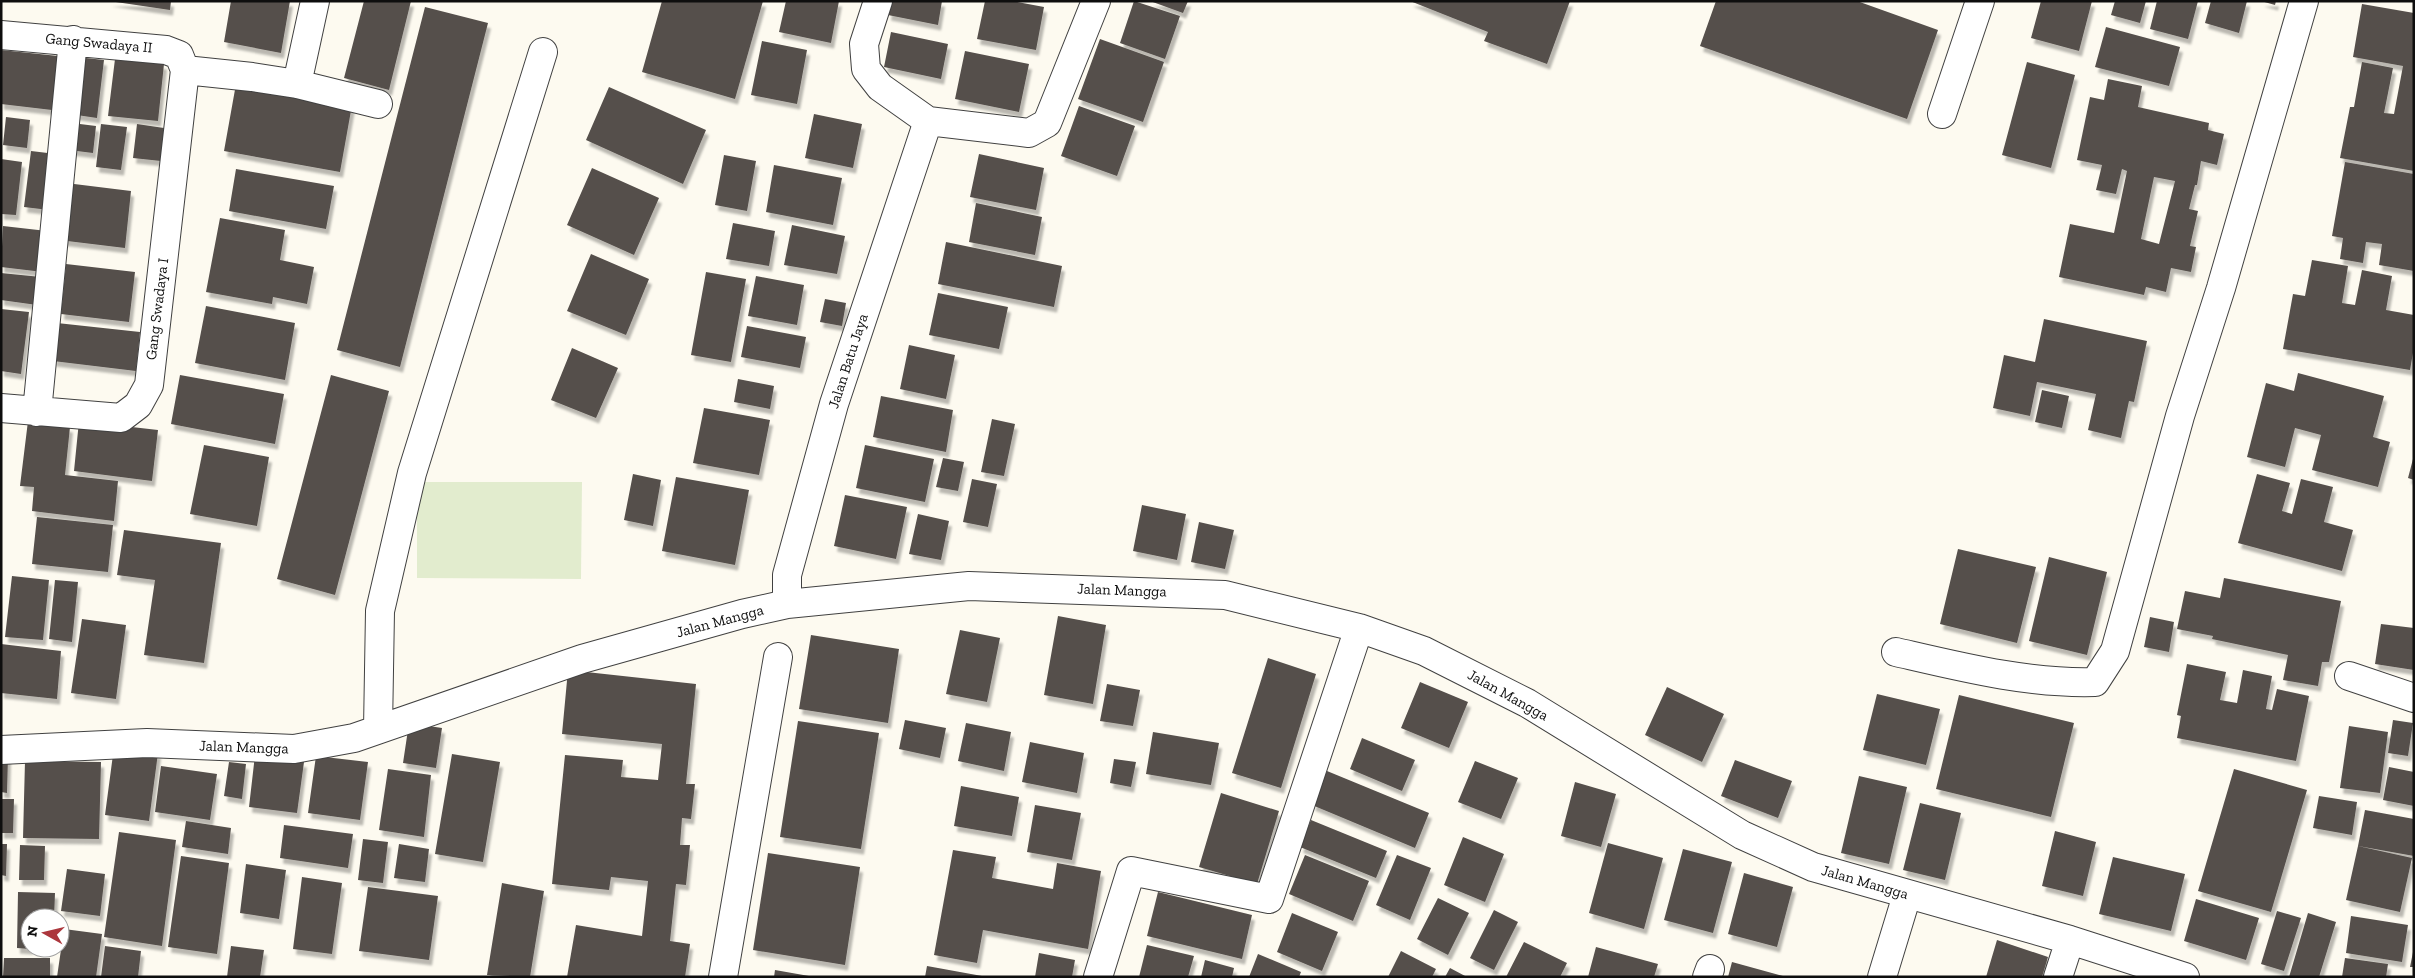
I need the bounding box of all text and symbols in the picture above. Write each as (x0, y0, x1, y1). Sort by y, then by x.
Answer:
street label: Gang Swadaya II (45, 29, 154, 57)
street label: Gang Swadaya I (142, 257, 172, 361)
street label: Jalan Batu Jaya (824, 311, 872, 411)
street label: Jalan Mangga (1077, 579, 1167, 601)
street label: Jalan Mangga (674, 601, 766, 641)
street label: Jalan Mangga (1464, 665, 1552, 725)
street label: Jalan Mangga (199, 736, 289, 758)
street label: Jalan Mangga (1819, 861, 1911, 903)
north arrow (20, 908, 70, 958)
text: N (23, 924, 42, 938)

